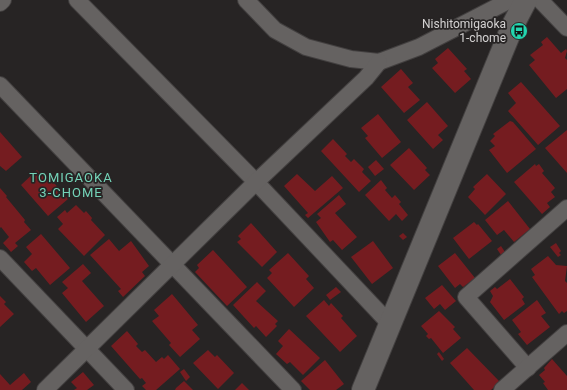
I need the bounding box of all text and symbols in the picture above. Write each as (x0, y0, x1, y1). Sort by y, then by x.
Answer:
place label: Nishitomigaoka 1-chome (422, 17, 506, 45)
bus stop icon: Nishitomigaoka 1-chome (509, 21, 529, 41)
district label: TOMIGAOKA 3-CHOME (29, 170, 113, 200)

